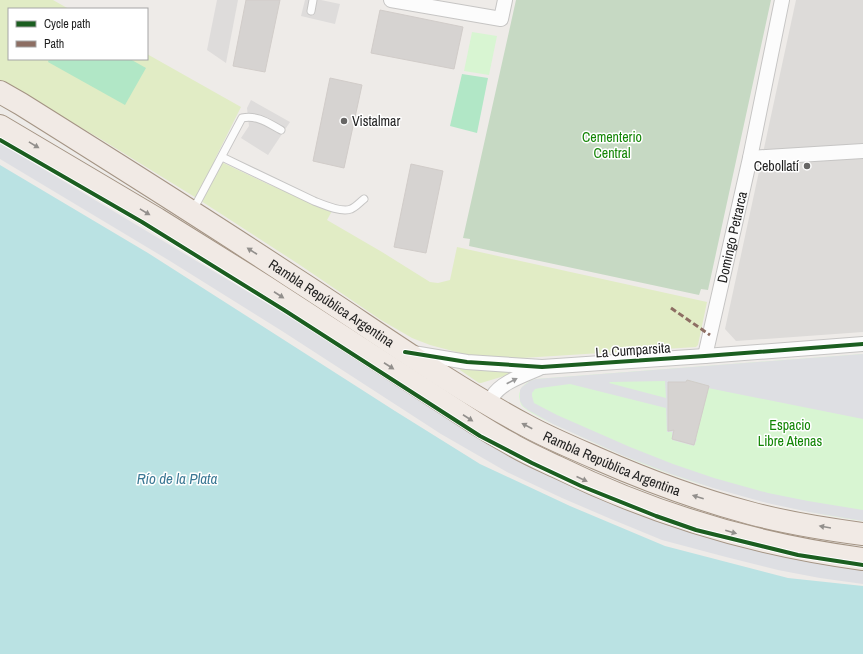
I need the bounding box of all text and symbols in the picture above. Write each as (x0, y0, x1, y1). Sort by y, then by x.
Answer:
legend (8, 8, 148, 60)
text: Cycle path (44, 16, 91, 32)
text: Path (44, 36, 64, 52)
place label: Vistalmar (352, 112, 400, 130)
marker: Vistalmar (339, 116, 349, 126)
park label: Cementerio Central (582, 128, 642, 162)
one-way arrow (28, 142, 40, 149)
place label: Cebollatí (754, 157, 800, 175)
marker: Cebollatí (802, 161, 812, 171)
street label: Domingo Petrarca (713, 189, 751, 285)
one-way arrow (139, 208, 151, 215)
one-way arrow (247, 247, 257, 255)
street label: Rambla República Argentina (265, 255, 398, 351)
one-way arrow (274, 292, 285, 299)
street label: La Cumparsita (595, 338, 672, 362)
one-way arrow (383, 362, 394, 370)
one-way arrow (506, 378, 518, 384)
one-way arrow (462, 414, 474, 421)
park label: Espacio Libre Atenas (758, 416, 822, 450)
one-way arrow (521, 422, 533, 429)
street label: Rambla República Argentina (540, 427, 684, 500)
water label: Río de la Plata (137, 468, 218, 489)
one-way arrow (577, 476, 588, 482)
one-way arrow (692, 494, 704, 500)
one-way arrow (818, 524, 831, 530)
one-way arrow (725, 529, 737, 535)

